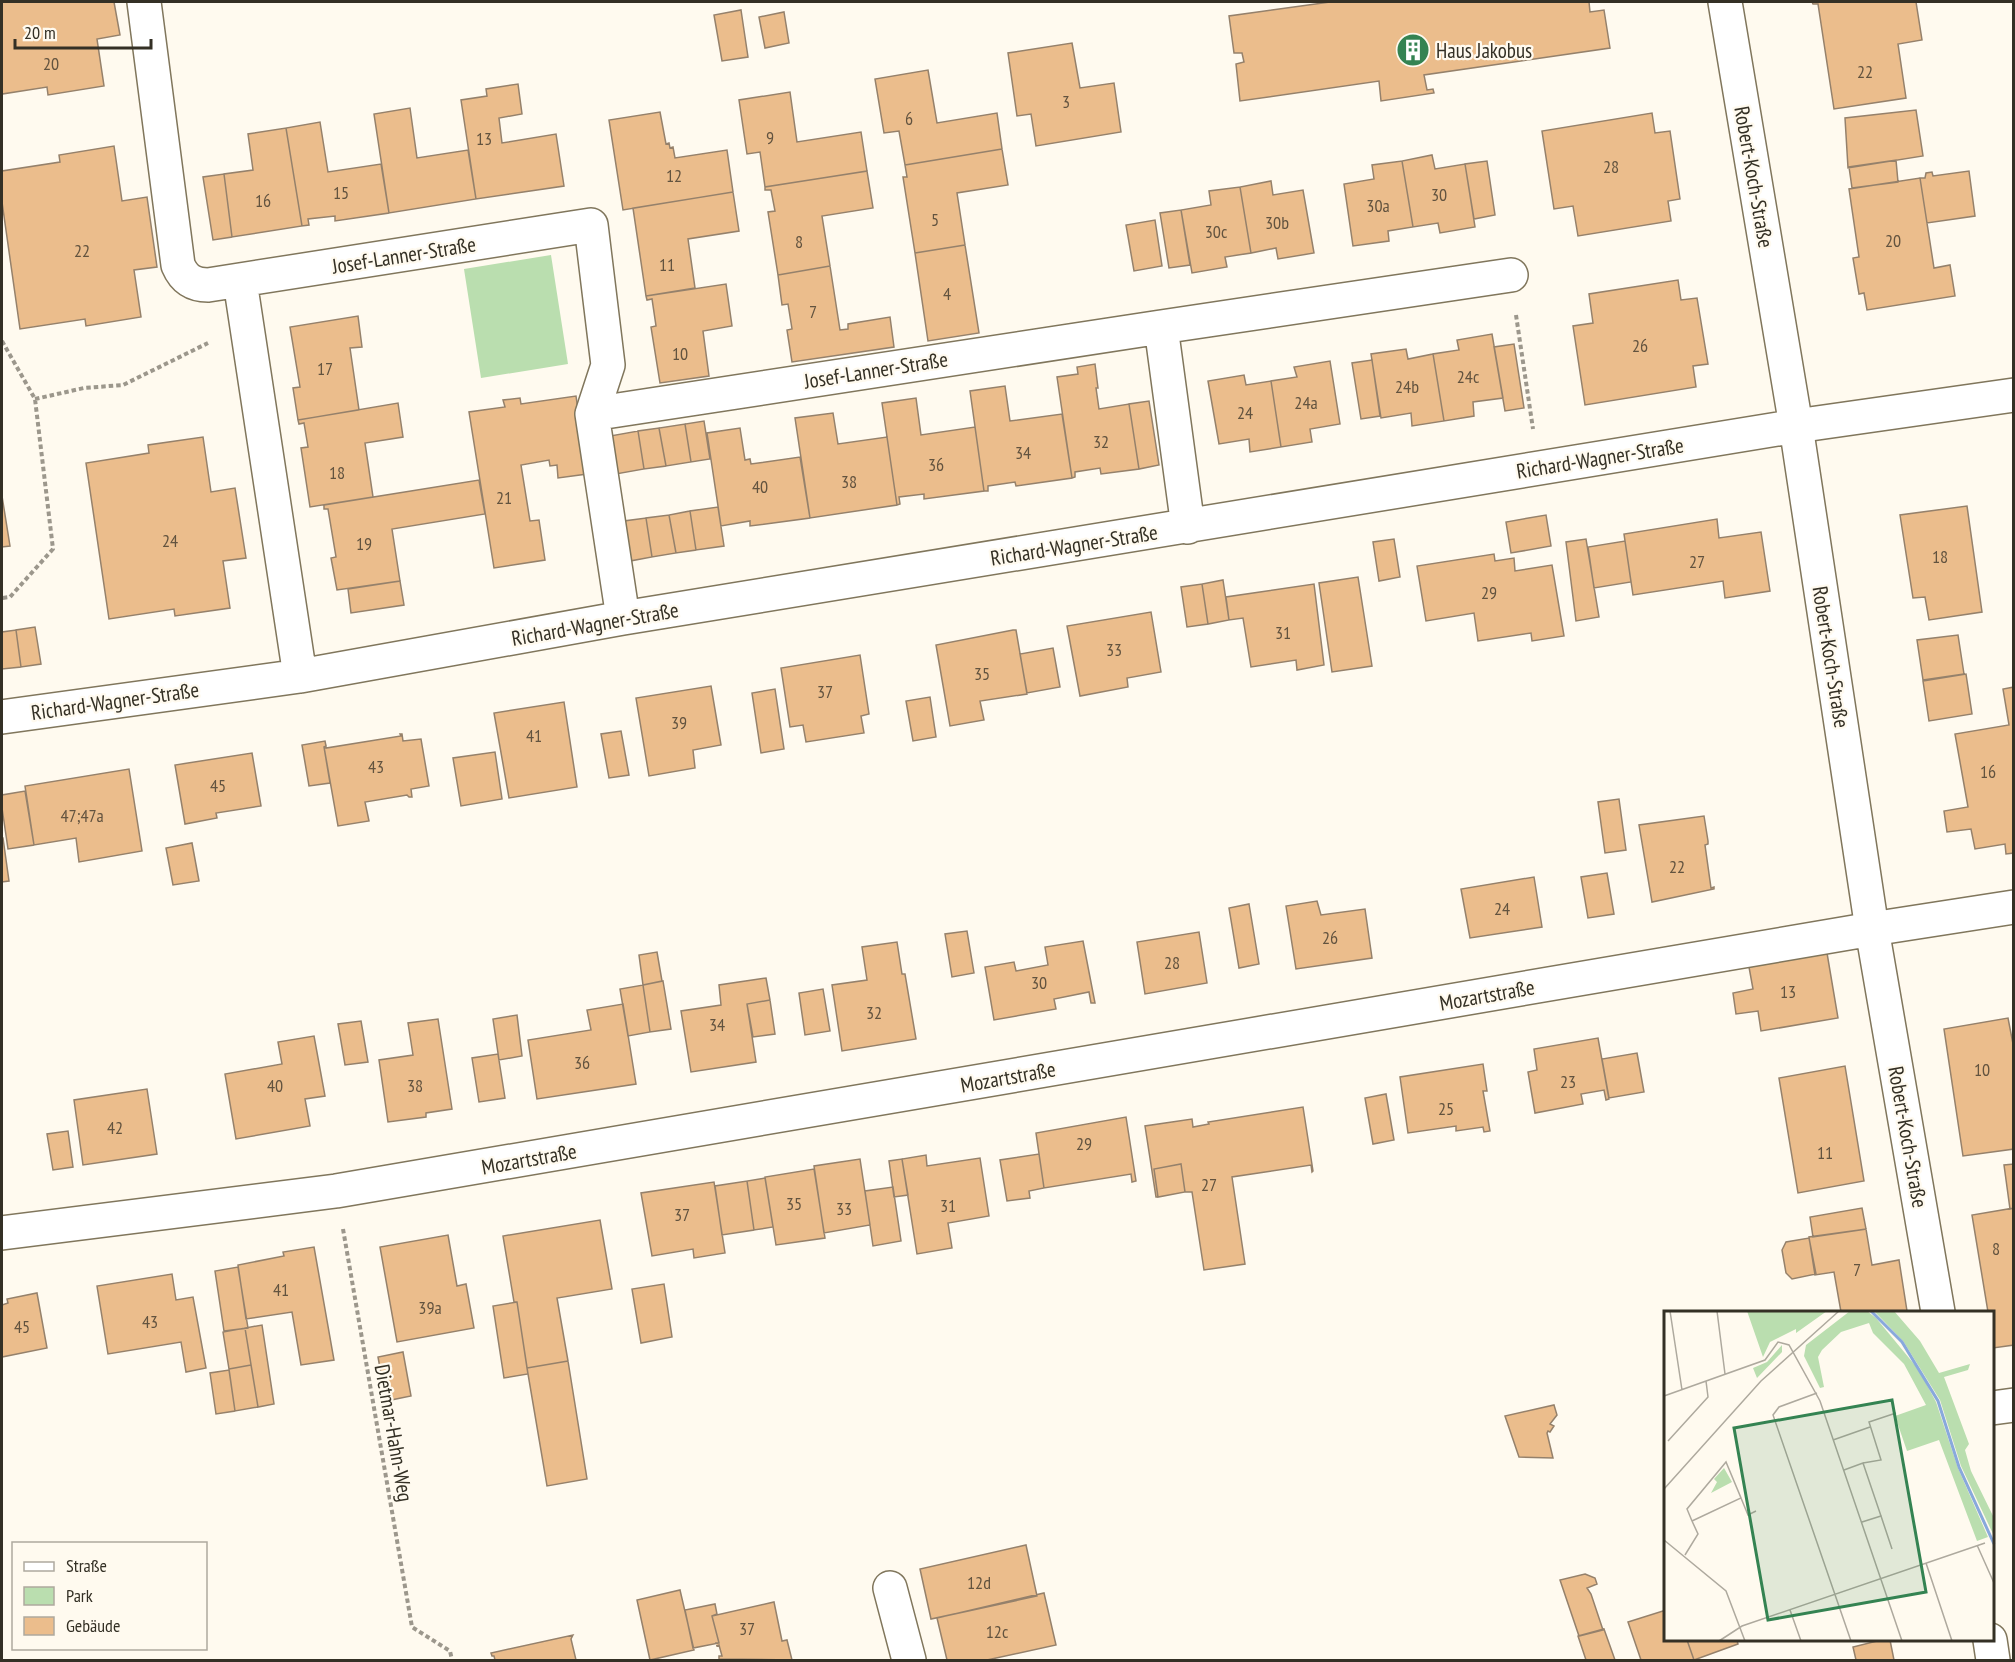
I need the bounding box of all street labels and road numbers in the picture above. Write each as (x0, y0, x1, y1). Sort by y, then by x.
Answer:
street label: Robert-Koch-Straße (1728, 104, 1780, 250)
street label: Josef-Lanner-Straße (329, 230, 478, 280)
street label: Josef-Lanner-Straße (801, 345, 950, 395)
street label: Richard-Wagner-Straße (1514, 431, 1686, 485)
street label: Richard-Wagner-Straße (988, 518, 1160, 572)
street label: Robert-Koch-Straße (1806, 584, 1856, 730)
street label: Richard-Wagner-Straße (509, 596, 681, 652)
street label: Richard-Wagner-Straße (29, 676, 201, 726)
street label: Mozartstraße (1437, 973, 1537, 1017)
street label: Mozartstraße (958, 1055, 1058, 1099)
street label: Robert-Koch-Straße (1882, 1064, 1934, 1210)
street label: Mozartstraße (479, 1137, 579, 1181)
street label: Dietmar-Hahn-Weg (369, 1362, 419, 1504)

